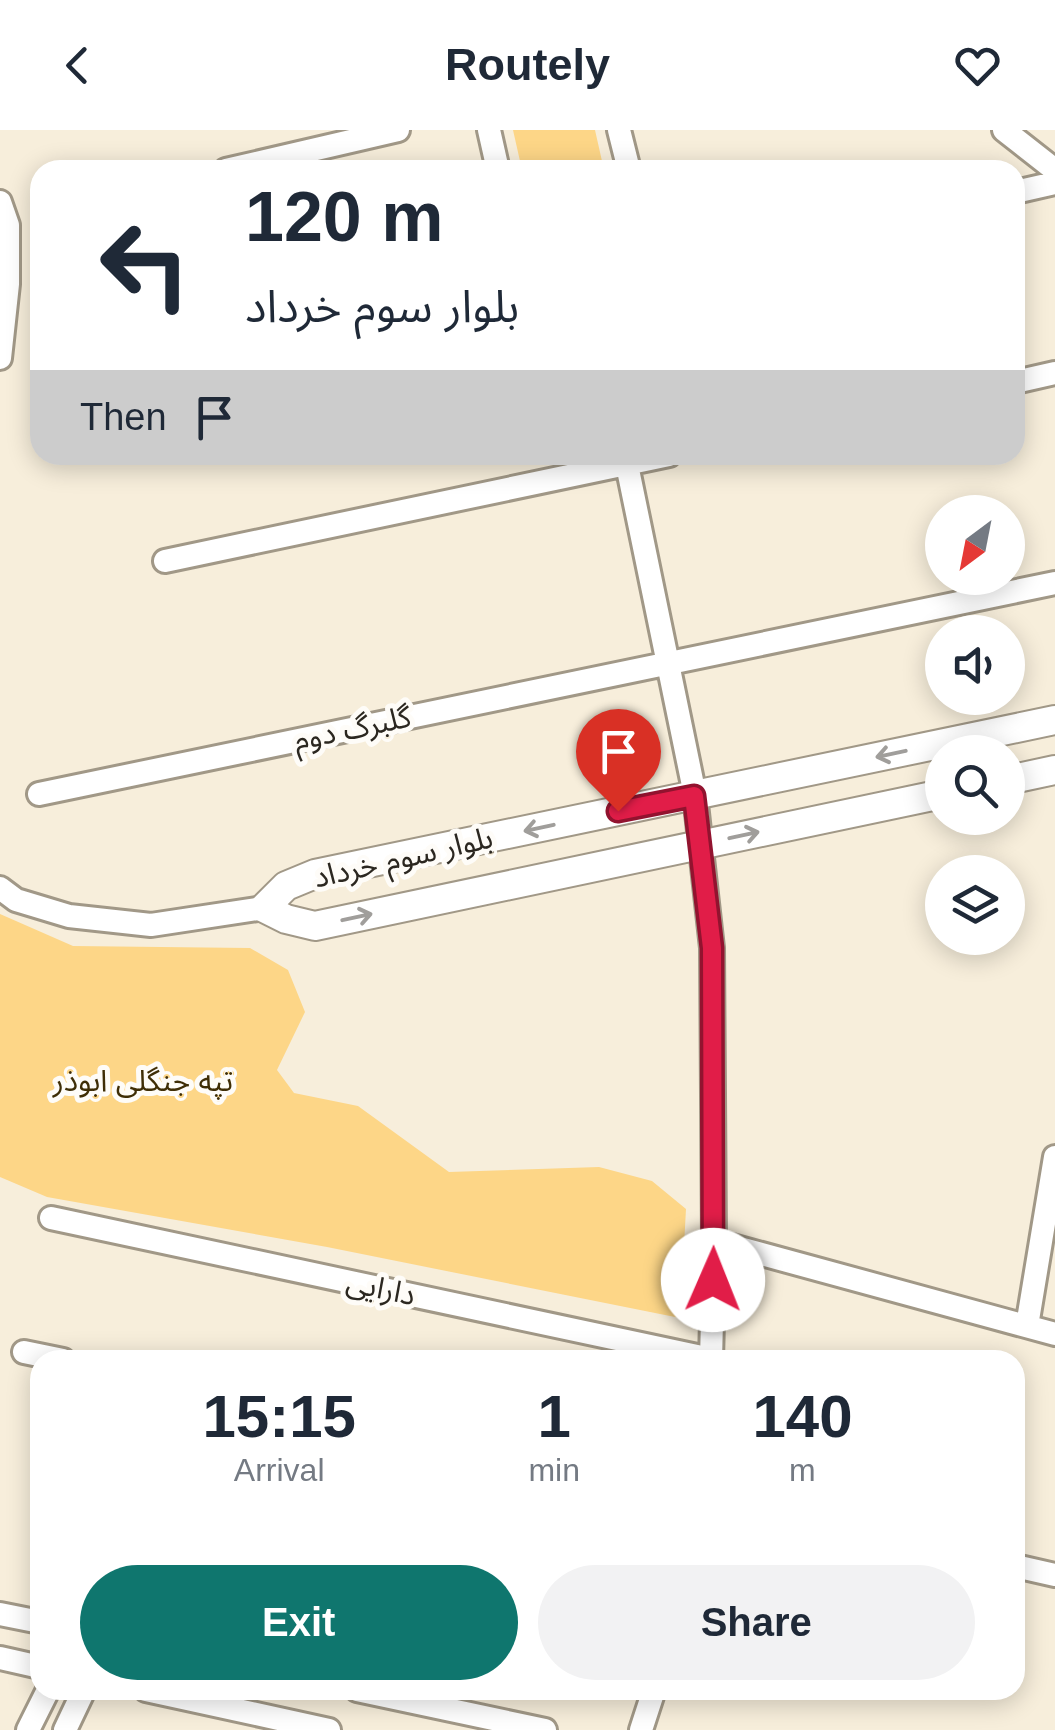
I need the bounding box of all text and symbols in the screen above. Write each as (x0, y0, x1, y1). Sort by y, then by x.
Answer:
icon: back (50, 38, 105, 93)
icon: heart (950, 38, 1005, 93)
text: Routely (445, 39, 610, 90)
text: 120 m (245, 178, 443, 256)
icon: left (80, 200, 210, 330)
text: بلوار سوم خرداد (245, 281, 519, 332)
icon: arrive (187, 390, 242, 445)
text: Then (80, 396, 167, 438)
north arrow (925, 495, 1025, 595)
map controls (925, 495, 1025, 955)
button: sound (925, 615, 1025, 715)
street label: گلبرگ دوم (290, 699, 416, 762)
pin (576, 709, 661, 812)
icon: arrive (591, 724, 646, 779)
button: search (925, 735, 1025, 835)
one-way arrow (876, 746, 908, 765)
one-way arrow (523, 819, 555, 838)
street label: بلوار سوم خرداد (310, 820, 497, 899)
one-way arrow (727, 824, 759, 843)
button: layers (925, 855, 1025, 955)
one-way arrow (341, 906, 373, 925)
park label: تپه جنگلی ابوذر (52, 1064, 233, 1100)
position arrow (661, 1228, 765, 1332)
street label: دارایی (343, 1265, 419, 1312)
text: 15:15 (202, 1383, 356, 1450)
text: 1 (537, 1383, 571, 1450)
text: 140 (752, 1383, 853, 1450)
text: Arrival (234, 1452, 325, 1488)
text: min (528, 1452, 580, 1488)
text: m (789, 1452, 816, 1488)
button: Exit (80, 1565, 518, 1680)
button: Share (538, 1565, 975, 1680)

